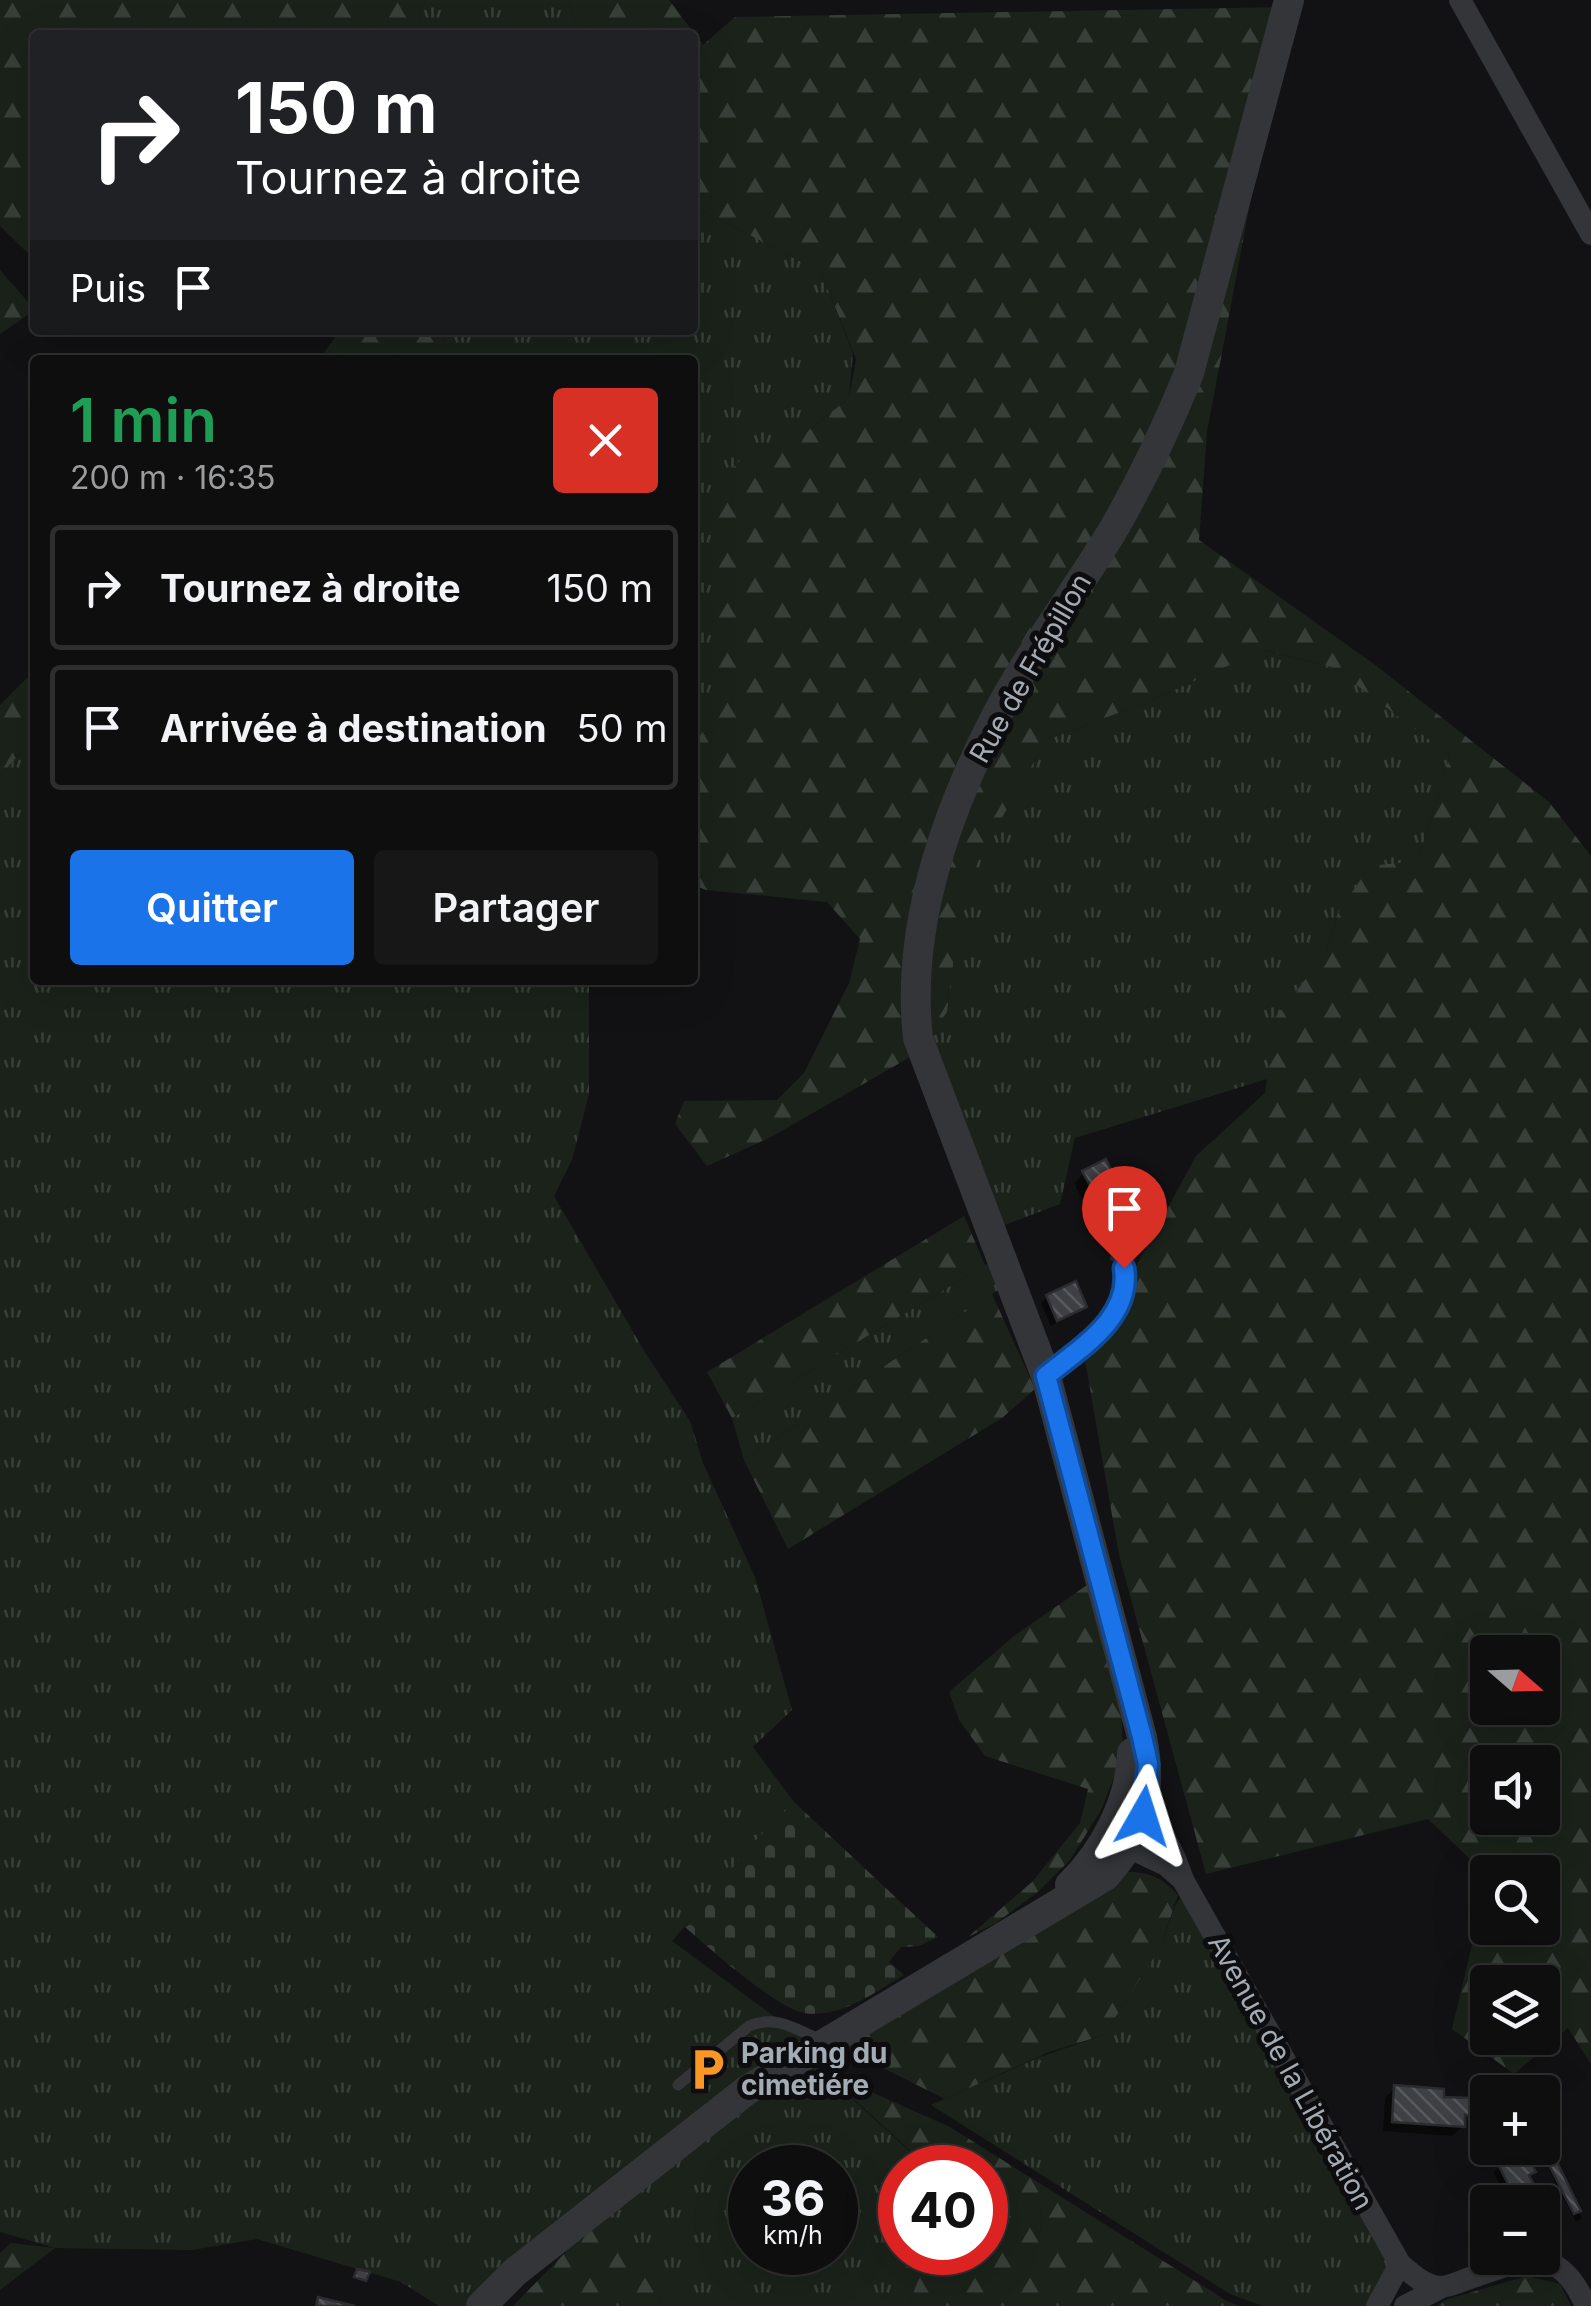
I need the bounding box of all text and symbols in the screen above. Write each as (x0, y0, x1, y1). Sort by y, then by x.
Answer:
text: 150 m (235, 65, 438, 150)
icon: right (70, 70, 200, 200)
text: Tournez à droite (235, 150, 582, 205)
icon: arrive (166, 260, 221, 315)
text: Puis (70, 265, 146, 311)
text: 1 min (70, 384, 217, 456)
button: close (553, 388, 658, 493)
text: 200 m · 16:35 (70, 458, 275, 497)
icon: right (75, 560, 130, 615)
text: Tournez à droite (160, 565, 461, 611)
text: 150 m (546, 565, 653, 611)
street label: Rue de Frépillon (962, 567, 1098, 769)
icon: arrive (75, 700, 130, 755)
text: Arrivée à destination (160, 705, 547, 751)
text: 50 m (577, 705, 668, 751)
button: Quitter (70, 850, 354, 965)
button: Partager (374, 850, 658, 965)
pin (1082, 1166, 1167, 1269)
icon: arrive (1097, 1181, 1152, 1236)
north arrow (1470, 1635, 1560, 1725)
map controls (1470, 1635, 1560, 2275)
button: sound (1470, 1745, 1560, 1835)
position arrow (1091, 1764, 1195, 1868)
button: search (1470, 1855, 1560, 1945)
street label: Avenue de la Libération (1201, 1928, 1381, 2216)
button: layers (1470, 1965, 1560, 2055)
place label: Parking du cimetiére (741, 2036, 888, 2102)
parking icon: Parking du cimetiére (684, 2045, 732, 2093)
button: + (1470, 2075, 1560, 2165)
speed limit sign: 40 (878, 2145, 1008, 2275)
text: 36 (761, 2168, 825, 2228)
button: − (1470, 2185, 1560, 2275)
text: km/h (763, 2220, 823, 2250)

